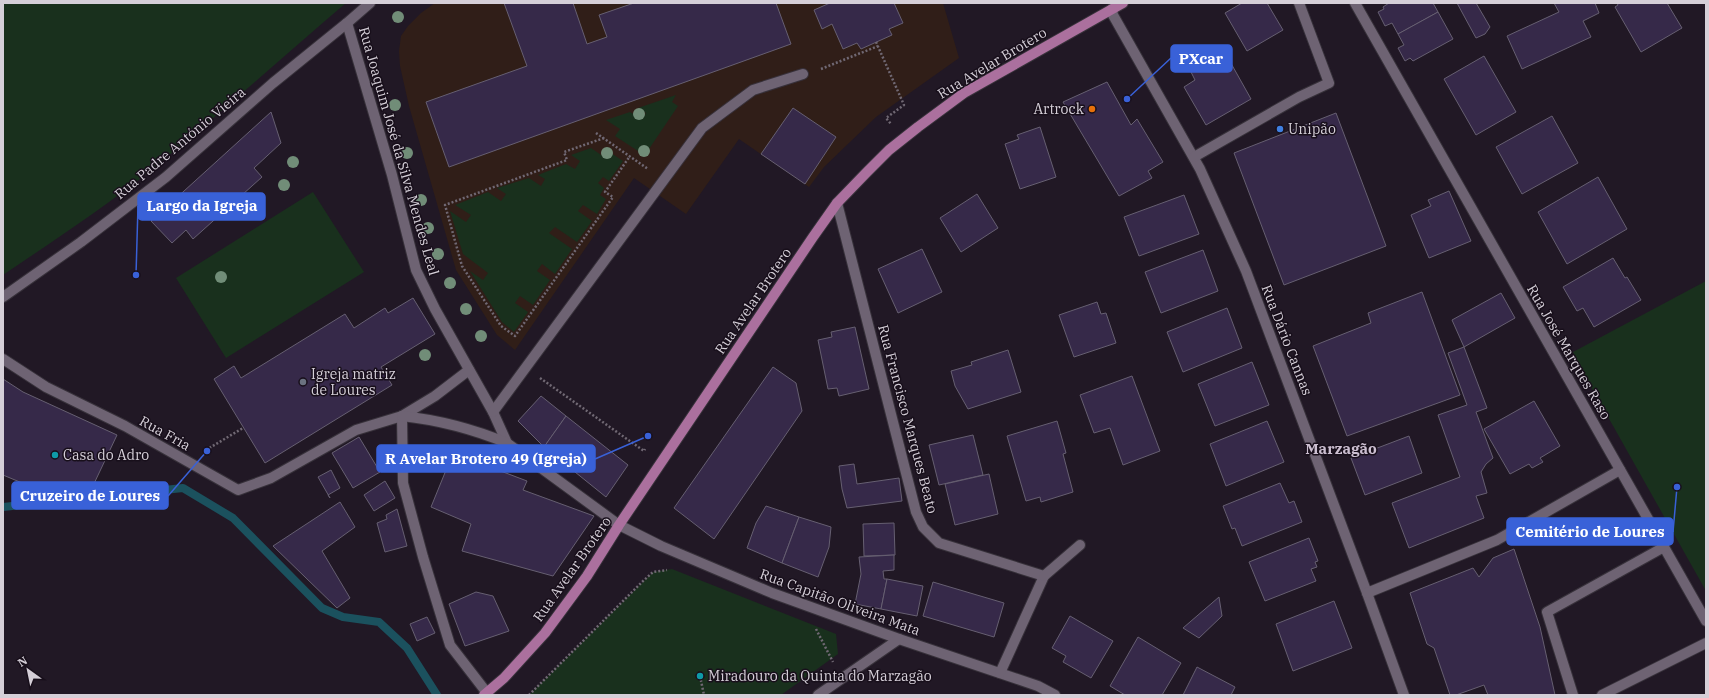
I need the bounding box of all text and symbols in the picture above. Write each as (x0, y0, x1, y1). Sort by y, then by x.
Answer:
street label: Rua Avelar Brotero (934, 23, 1050, 103)
street label: Rua Joaquim José da Silva Mendes Leal (355, 25, 443, 277)
callout: PXcar (1171, 45, 1232, 72)
text: PXcar (1179, 49, 1224, 68)
street label: Rua Padre António Vieira (111, 83, 249, 203)
place label: Artrock (1033, 100, 1085, 118)
marker: Artrock (1087, 104, 1097, 114)
place label: Unipão (1288, 120, 1336, 138)
marker: Unipão (1275, 124, 1285, 134)
callout: Largo da Igreja (138, 193, 265, 220)
text: Largo da Igreja (146, 196, 258, 215)
street label: Rua Avelar Brotero (711, 244, 795, 358)
street label: Rua José Marques Raso (1523, 281, 1615, 423)
street label: Rua Dário Cannas (1258, 282, 1316, 398)
street label: Rua Francisco Marques Beato (874, 323, 942, 516)
place label: Igreja matriz de Loures (311, 365, 396, 399)
marker: Igreja matriz de Loures (298, 377, 308, 387)
street label: Rua Fria (136, 412, 194, 455)
district label: Marzagão (1305, 439, 1377, 458)
callout: R Avelar Brotero 49 (Igreja) (377, 445, 595, 472)
place label: Casa do Adro (63, 446, 149, 464)
text: R Avelar Brotero 49 (Igreja) (385, 449, 587, 468)
marker: Casa do Adro (50, 450, 60, 460)
callout: Cruzeiro de Loures (12, 482, 168, 509)
text: Cruzeiro de Loures (20, 486, 160, 505)
street label: Rua Avelar Brotero (529, 513, 615, 625)
callout: Cemitério de Loures (1507, 518, 1673, 545)
text: Cemitério de Loures (1515, 522, 1665, 541)
street label: Rua Capitão Oliveira Mata (757, 565, 923, 640)
north arrow (8, 650, 48, 690)
text: N (15, 653, 30, 670)
place label: Miradouro da Quinta do Marzagão (708, 667, 932, 685)
marker: Miradouro da Quinta do Marzagão (695, 671, 705, 681)

